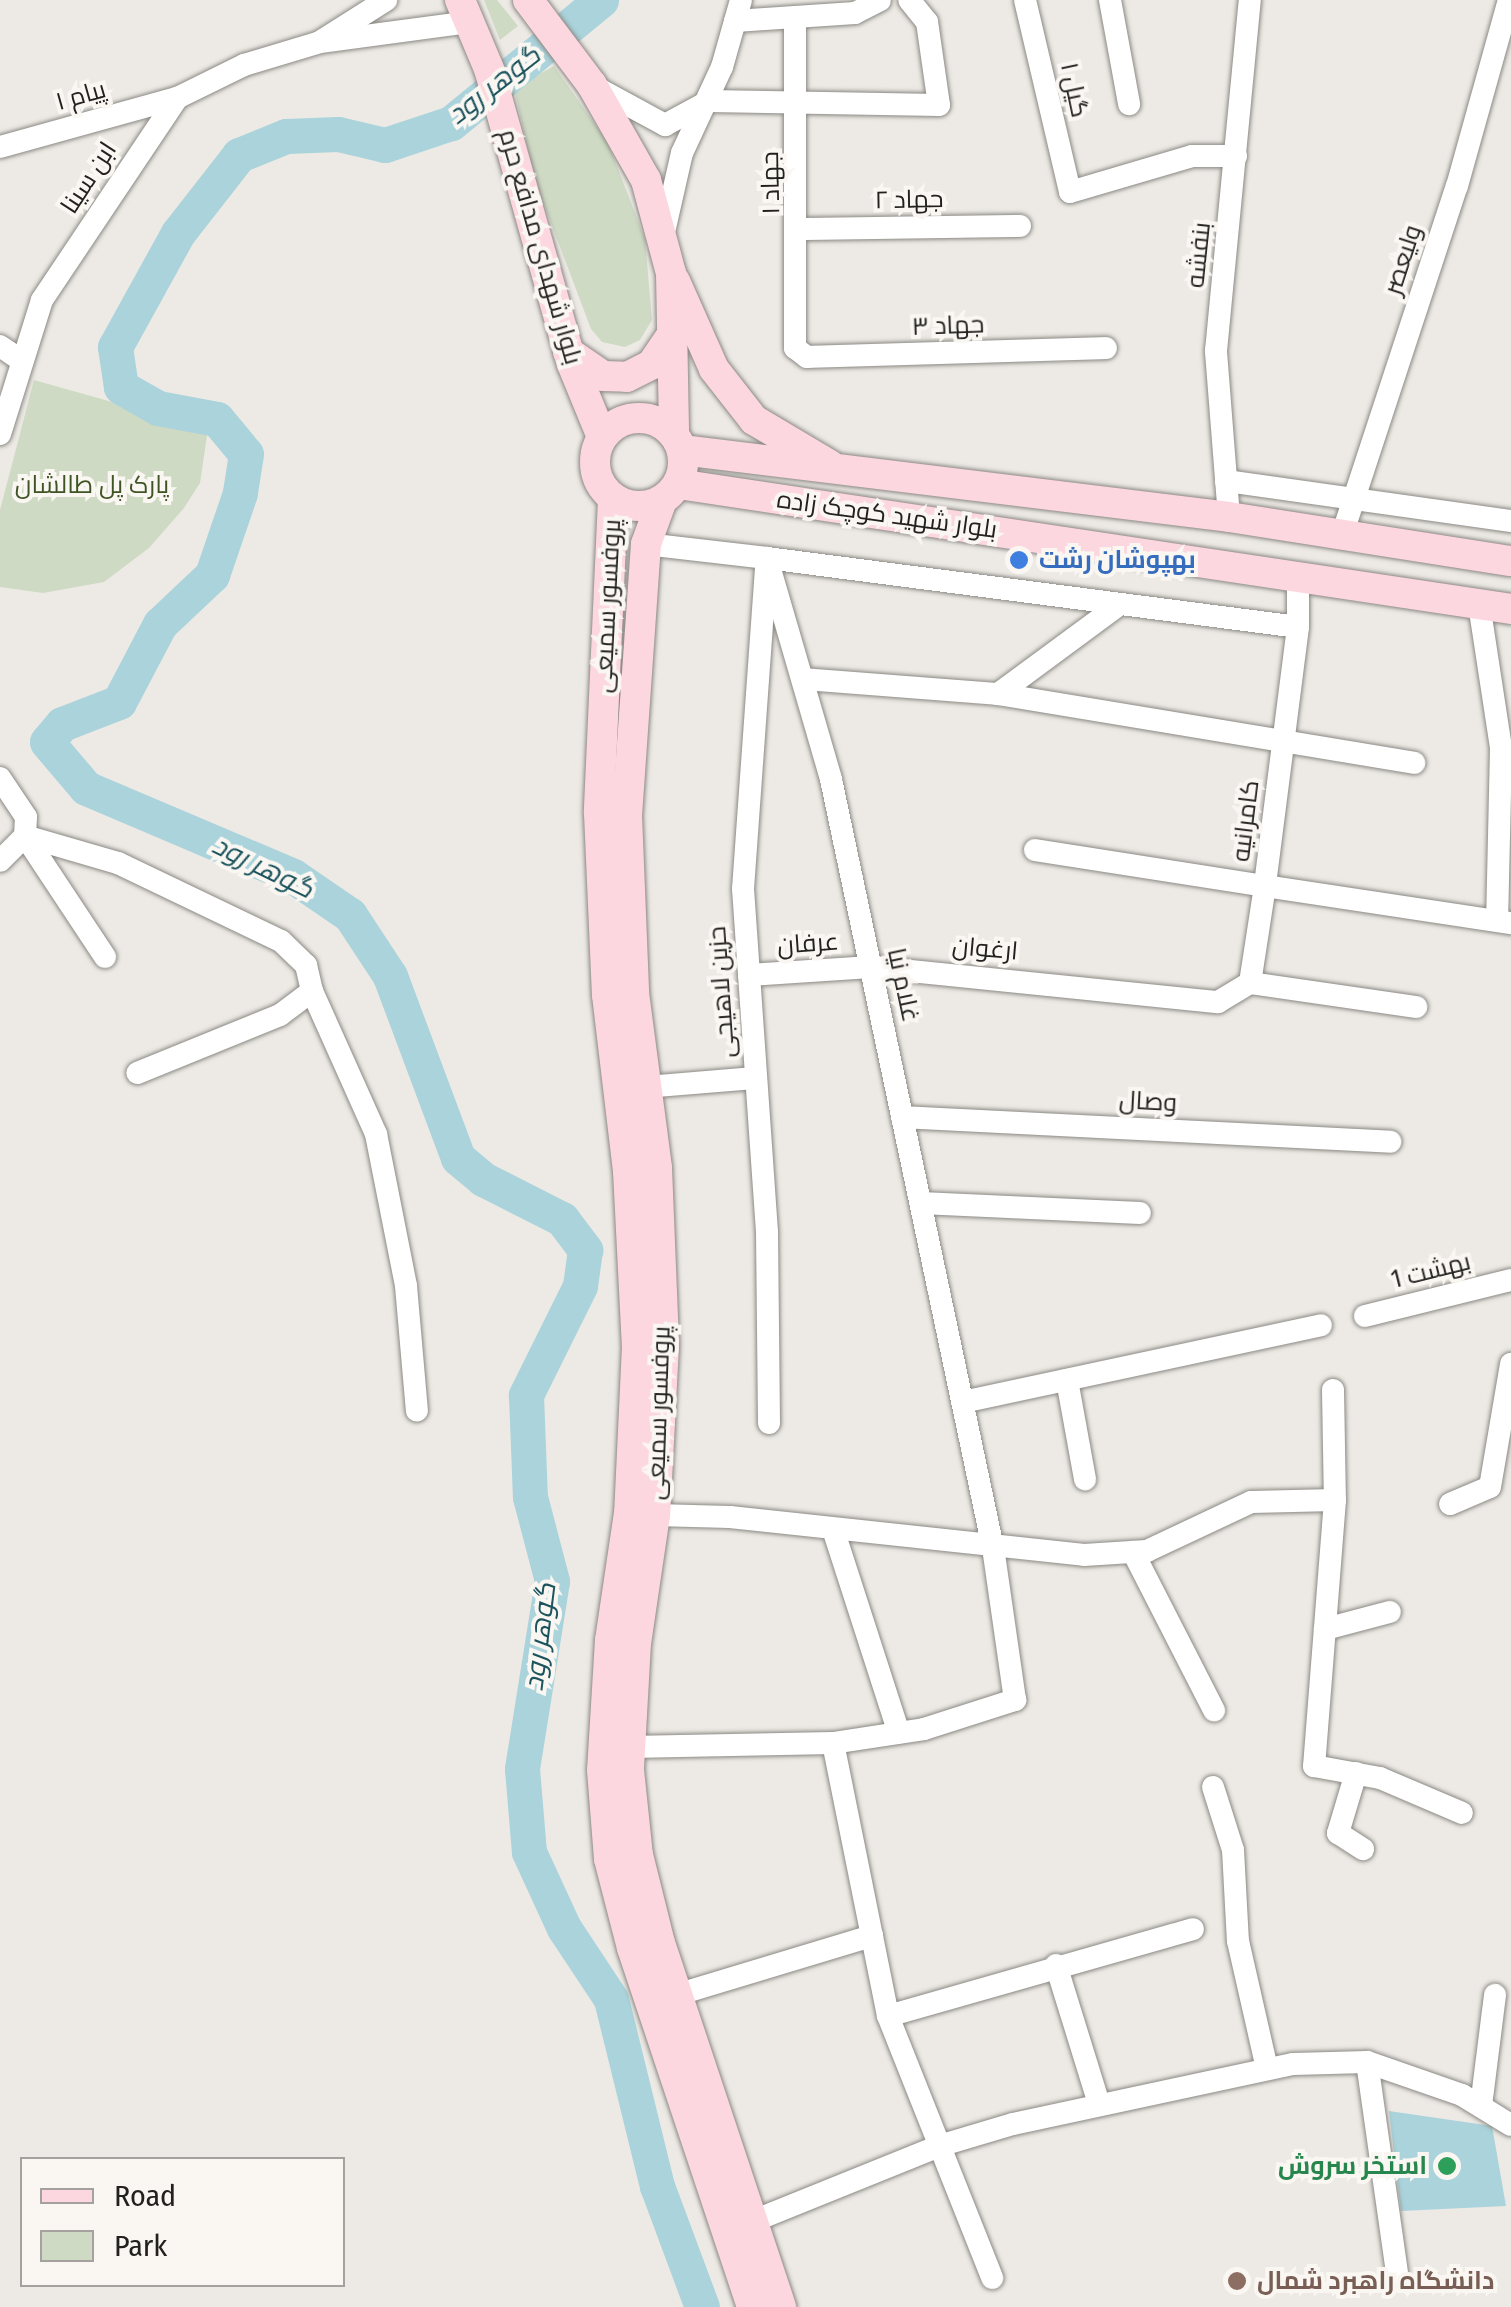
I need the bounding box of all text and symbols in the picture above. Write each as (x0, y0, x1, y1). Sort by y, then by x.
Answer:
water label: گوهر رود (441, 38, 547, 132)
street label: گیل ۱ (1054, 60, 1094, 120)
street label: پیام ۱ (53, 75, 109, 117)
street label: بلوار شهدای مدافع حرم (492, 126, 588, 368)
street label: ابن سینا (55, 136, 123, 220)
street label: جهاد ۱ (755, 151, 787, 215)
street label: جهاد ۲ (874, 184, 944, 216)
street label: بنفشه (1181, 221, 1217, 289)
street label: ولیعصر (1378, 221, 1428, 299)
street label: جهاد ۳ (911, 310, 985, 342)
park label: پارک پل طالشان (15, 470, 169, 500)
street label: بلوار شهید کوچک زاده (775, 485, 999, 545)
street label: پروفسور سمیعی (588, 518, 628, 694)
place label: بهپوشان رشت (1039, 545, 1196, 575)
marker: بهپوشان رشت (1008, 549, 1030, 571)
street label: کامرانیه (1226, 779, 1266, 863)
water label: گوهر رود (207, 828, 319, 906)
street label: حزین لاهیجی (702, 925, 742, 1059)
street label: عرفان (776, 927, 840, 961)
street label: ارغوان (951, 931, 1019, 967)
street label: غلام نیا (881, 945, 925, 1025)
street label: وصال (1118, 1085, 1178, 1119)
street label: بهشت 1 (1388, 1247, 1474, 1295)
street label: پروفسور سمیعی (641, 1325, 677, 1501)
water label: گوهر رود (517, 1581, 563, 1693)
place label: استخر سروش (1278, 2151, 1427, 2181)
marker: استخر سروش (1436, 2155, 1458, 2177)
legend (20, 2157, 345, 2287)
text: Road (114, 2178, 176, 2214)
text: Park (114, 2228, 167, 2264)
place label: دانشگاه راهبرد شمال (1257, 2266, 1494, 2296)
marker: دانشگاه راهبرد شمال (1226, 2270, 1248, 2292)

